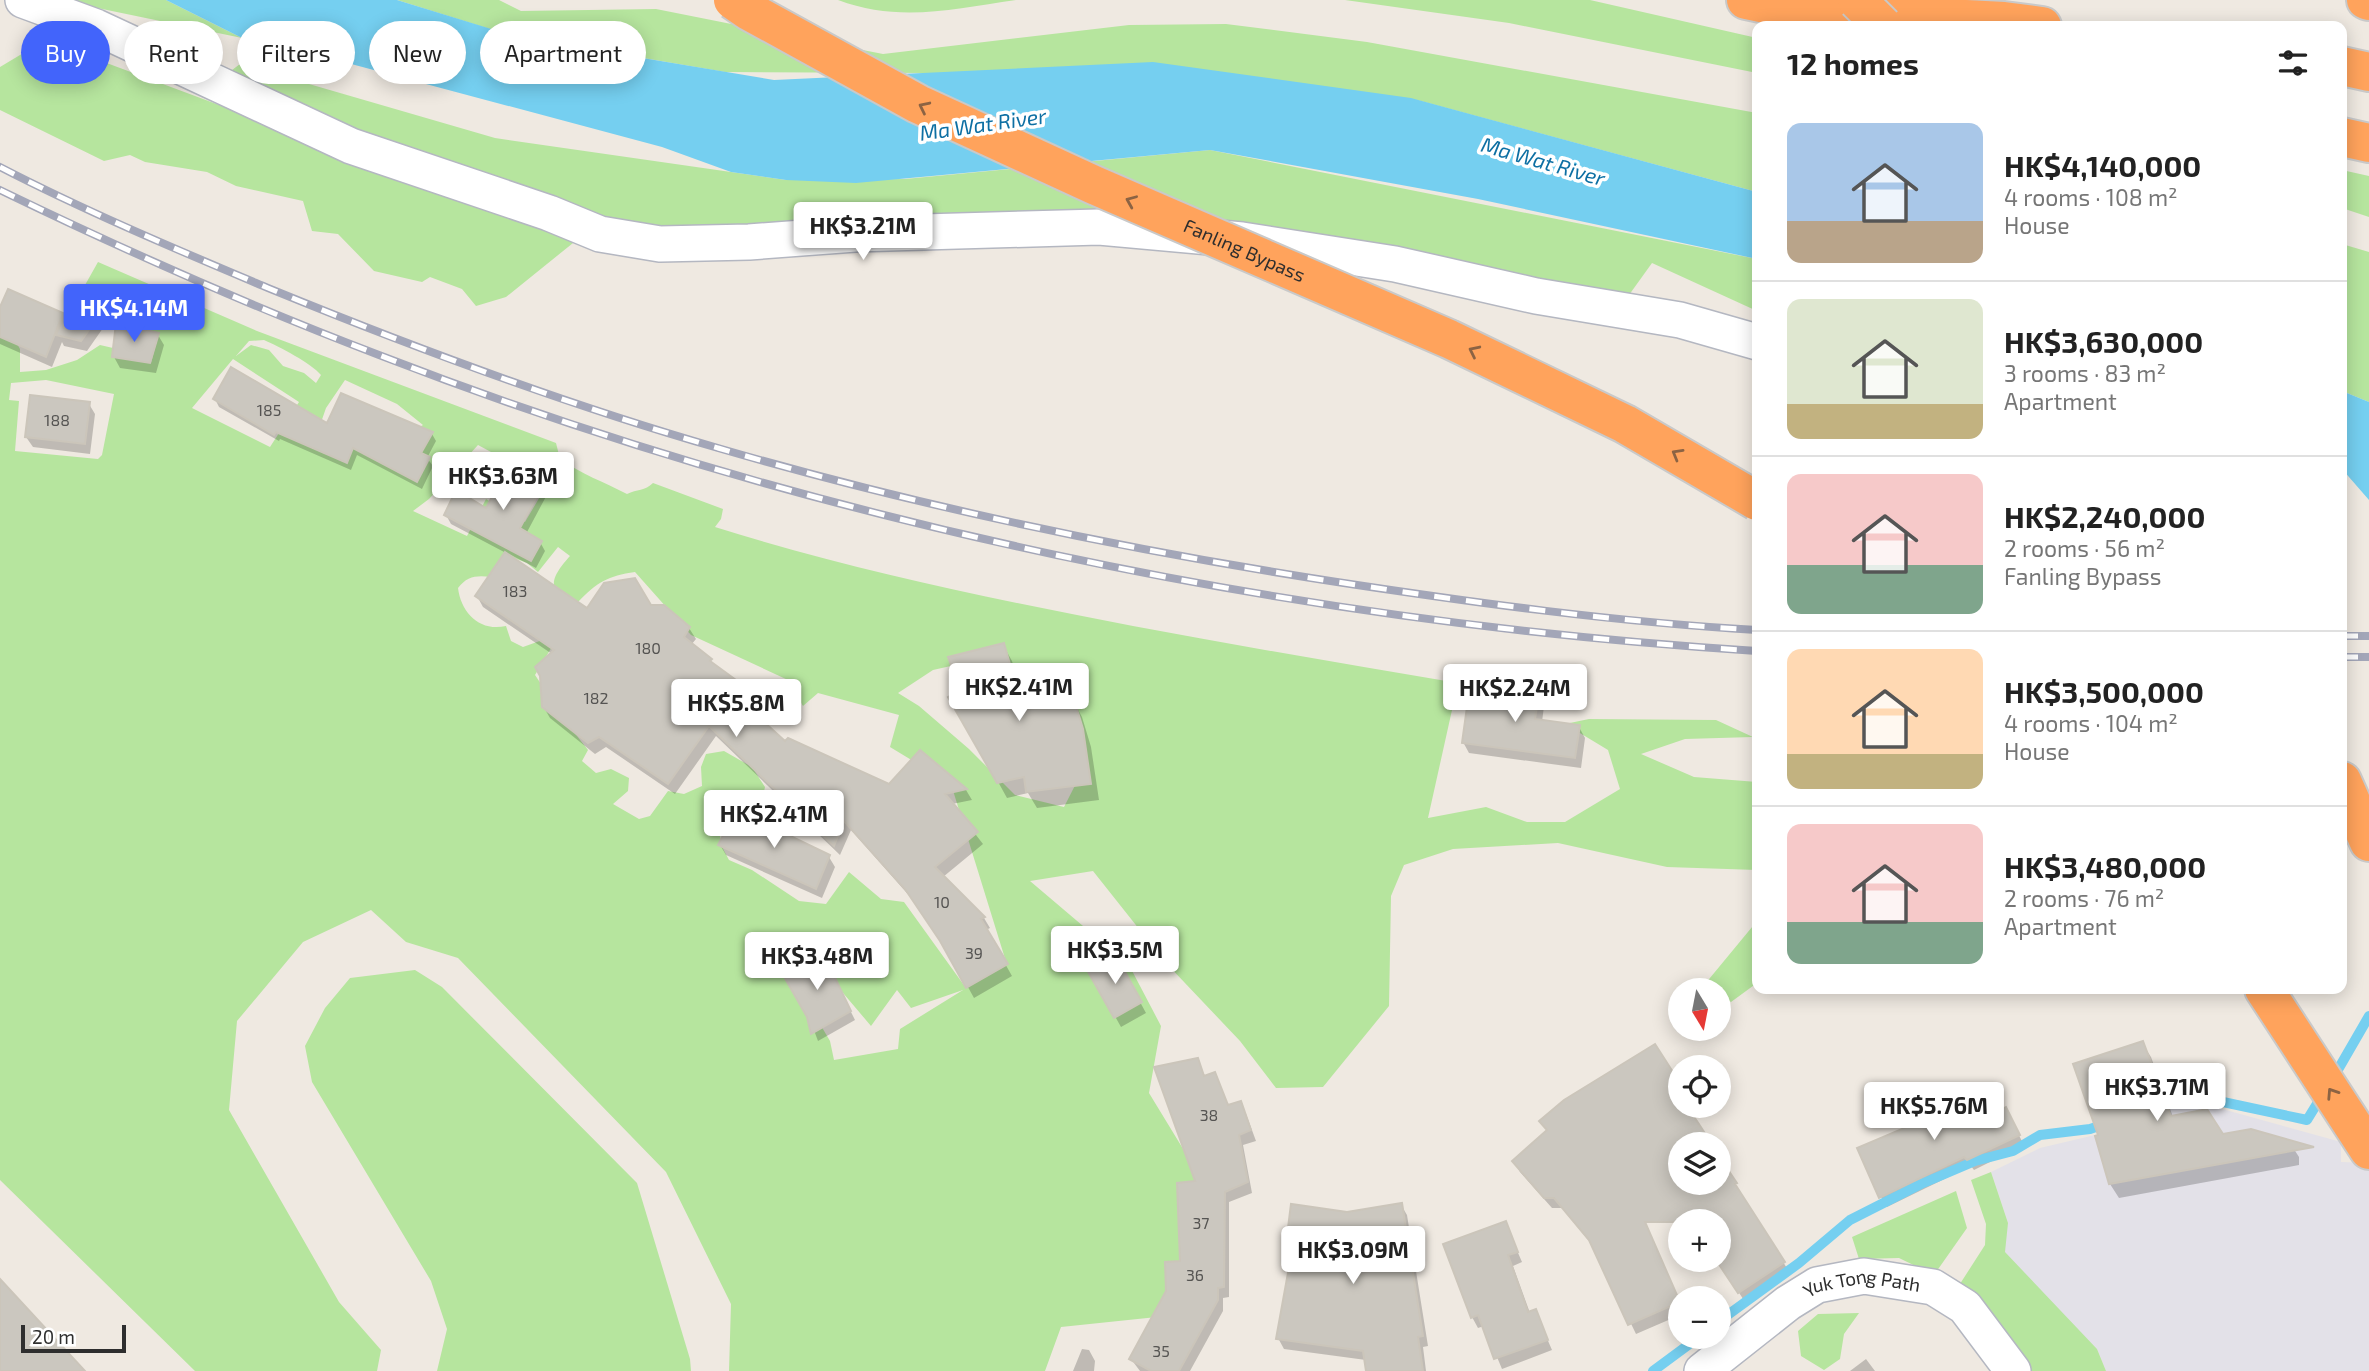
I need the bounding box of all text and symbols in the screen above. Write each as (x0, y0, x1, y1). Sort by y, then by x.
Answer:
chip: Buy (21, 21, 110, 84)
chip: Rent (124, 21, 223, 84)
chip: Filters (237, 21, 355, 84)
chip: New (369, 21, 466, 84)
chip: Apartment (480, 21, 646, 84)
icon: filters (2274, 44, 2312, 82)
text: 12 homes (1787, 45, 1919, 81)
one-way arrow (919, 101, 931, 115)
water label: Ma Wat River (918, 102, 1048, 145)
water label: Ma Wat River (1479, 131, 1609, 190)
text: HK$4,140,000 (2004, 147, 2201, 183)
icon: home (1843, 151, 1927, 235)
text: 4 rooms · 108 m² (2004, 183, 2178, 211)
one-way arrow (1126, 196, 1138, 210)
pin: HK$3.21M (791, 202, 935, 262)
text: HK$3.21M (810, 211, 916, 239)
text: House (2004, 211, 2070, 239)
street label: Fanling Bypass (1180, 213, 1309, 286)
pin: HK$4.14M (62, 284, 206, 344)
text: HK$4.14M (80, 293, 188, 321)
text: HK$3,630,000 (2004, 323, 2203, 359)
icon: home (1843, 327, 1927, 411)
one-way arrow (1469, 345, 1481, 359)
text: 3 rooms · 83 m² (2004, 359, 2166, 387)
text: Apartment (2004, 387, 2117, 415)
house number: 185 (257, 400, 281, 419)
house number: 188 (44, 410, 70, 429)
one-way arrow (1672, 449, 1685, 462)
pin: HK$3.63M (431, 452, 575, 512)
text: HK$3.63M (448, 461, 558, 489)
text: HK$2,240,000 (2004, 498, 2205, 534)
icon: home (1843, 502, 1927, 586)
text: 2 rooms · 56 m² (2004, 534, 2165, 562)
text: Fanling Bypass (2004, 562, 2161, 590)
house number: 183 (503, 581, 527, 600)
house number: 180 (635, 638, 661, 657)
pin: HK$2.41M (947, 664, 1091, 723)
pin: HK$2.24M (1443, 664, 1587, 724)
text: HK$2.41M (965, 672, 1073, 700)
text: HK$2.24M (1459, 673, 1571, 701)
text: HK$3,500,000 (2004, 673, 2204, 709)
icon: home (1843, 677, 1927, 761)
pin: HK$5.8M (671, 680, 801, 739)
house number: 182 (583, 688, 609, 707)
text: HK$5.8M (687, 688, 785, 716)
text: 4 rooms · 104 m² (2004, 709, 2178, 737)
text: House (2004, 737, 2070, 765)
pin: HK$2.41M (702, 790, 846, 850)
text: HK$2.41M (720, 799, 828, 827)
text: HK$3,480,000 (2004, 848, 2206, 884)
icon: home (1843, 852, 1927, 936)
text: 2 rooms · 76 m² (2004, 884, 2164, 912)
house number: 10 (934, 892, 950, 911)
text: Apartment (2004, 912, 2117, 940)
pin: HK$3.5M (1050, 926, 1180, 986)
pin: HK$3.48M (745, 932, 889, 992)
text: HK$3.5M (1067, 935, 1163, 963)
text: HK$3.48M (761, 941, 873, 969)
house number: 39 (965, 943, 983, 962)
north arrow (1668, 978, 1731, 1041)
map controls (1668, 978, 1731, 1349)
button: locate (1668, 1055, 1731, 1118)
pin: HK$3.71M (2085, 1064, 2229, 1123)
text: HK$3.71M (2105, 1072, 2209, 1100)
pin: HK$5.76M (1862, 1082, 2006, 1142)
one-way arrow (2327, 1088, 2340, 1101)
text: HK$5.76M (1880, 1091, 1988, 1119)
house number: 38 (1200, 1105, 1218, 1124)
button: layers (1668, 1132, 1731, 1195)
button: + (1668, 1209, 1731, 1272)
house number: 37 (1192, 1213, 1210, 1232)
pin: HK$3.09M (1281, 1226, 1425, 1286)
text: HK$3.09M (1297, 1235, 1409, 1263)
street label: Yuk Tong Path (1798, 1264, 1922, 1302)
house number: 36 (1186, 1265, 1204, 1284)
button: − (1668, 1286, 1731, 1349)
scale bar (21, 1322, 126, 1354)
text: 20 m (32, 1325, 75, 1348)
house number: 35 (1152, 1341, 1170, 1360)

